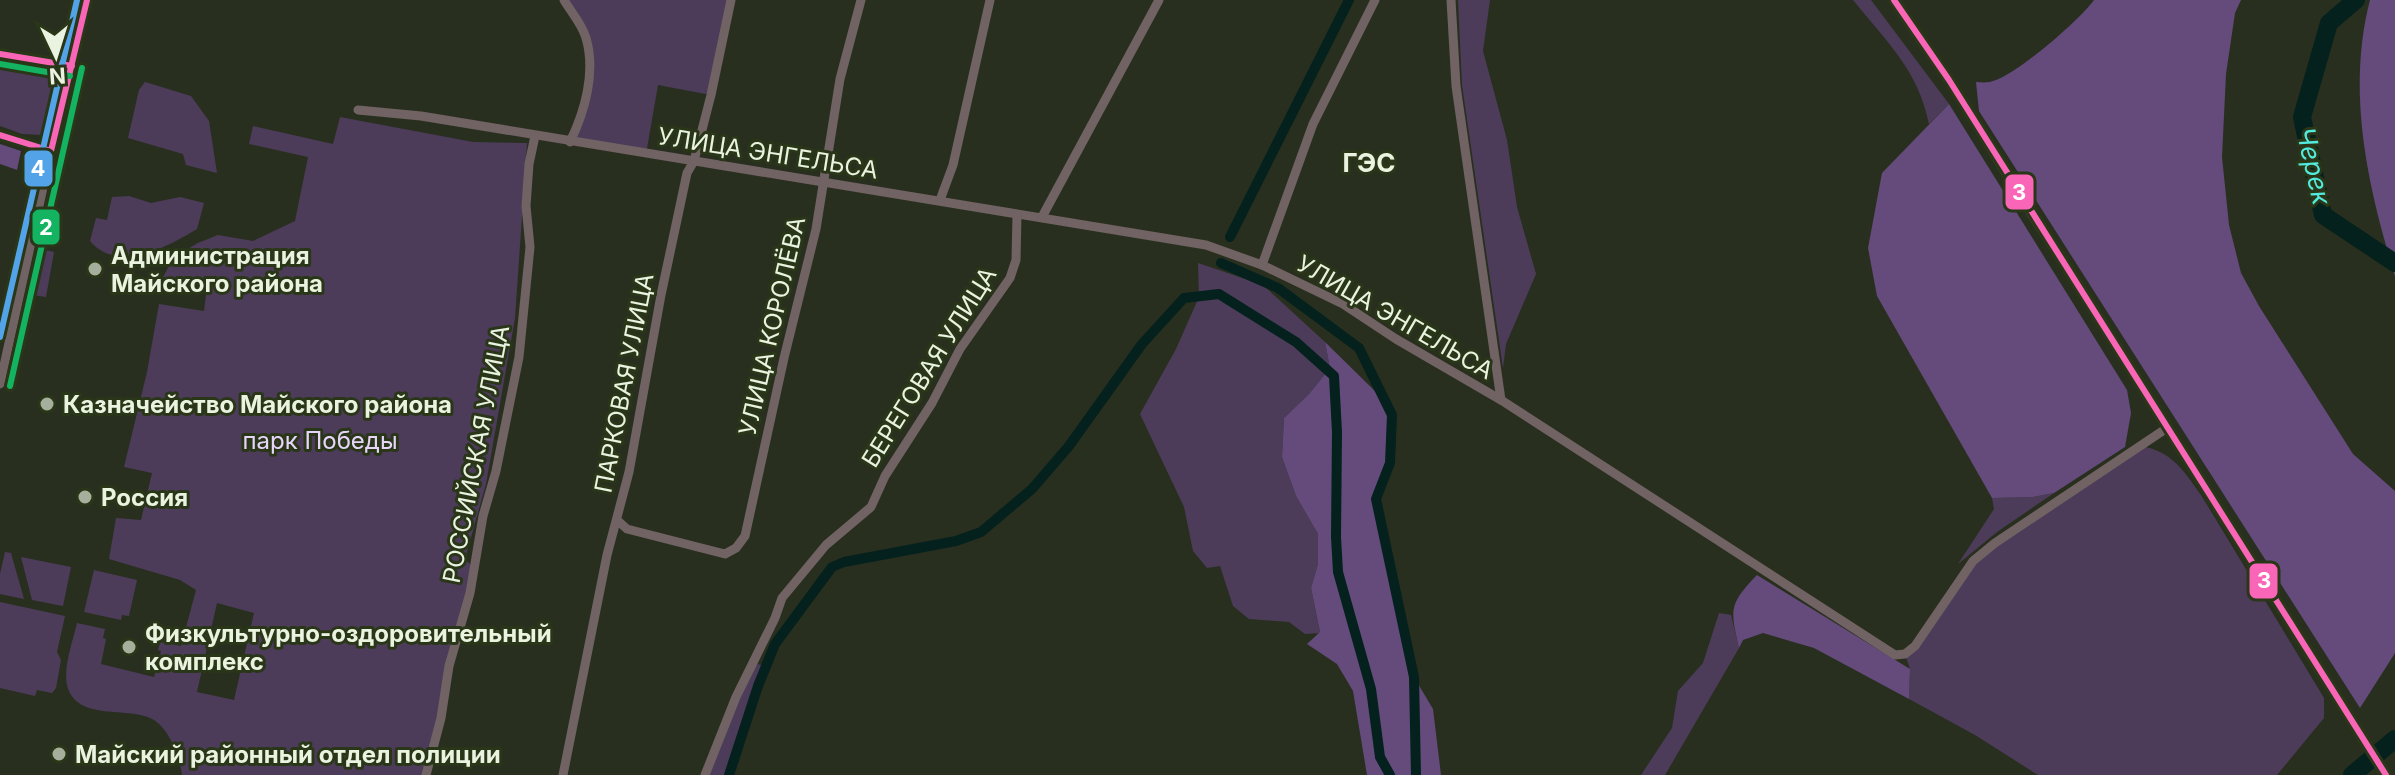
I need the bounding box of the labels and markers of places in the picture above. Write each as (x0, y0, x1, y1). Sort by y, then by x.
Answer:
place label: Администрация Майского района (111, 241, 323, 298)
marker: Администрация Майского района (86, 260, 104, 278)
place label: Казначейство Майского района (63, 390, 452, 419)
marker: Казначейство Майского района (38, 395, 56, 413)
place label: Россия (101, 483, 188, 512)
marker: Россия (76, 488, 94, 506)
place label: Физкультурно-оздоровительный комплекс (145, 619, 552, 676)
marker: Физкультурно-оздоровительный комплекс (120, 638, 138, 656)
place label: Майский районный отдел полиции (75, 740, 501, 769)
marker: Майский районный отдел полиции (50, 745, 68, 763)

